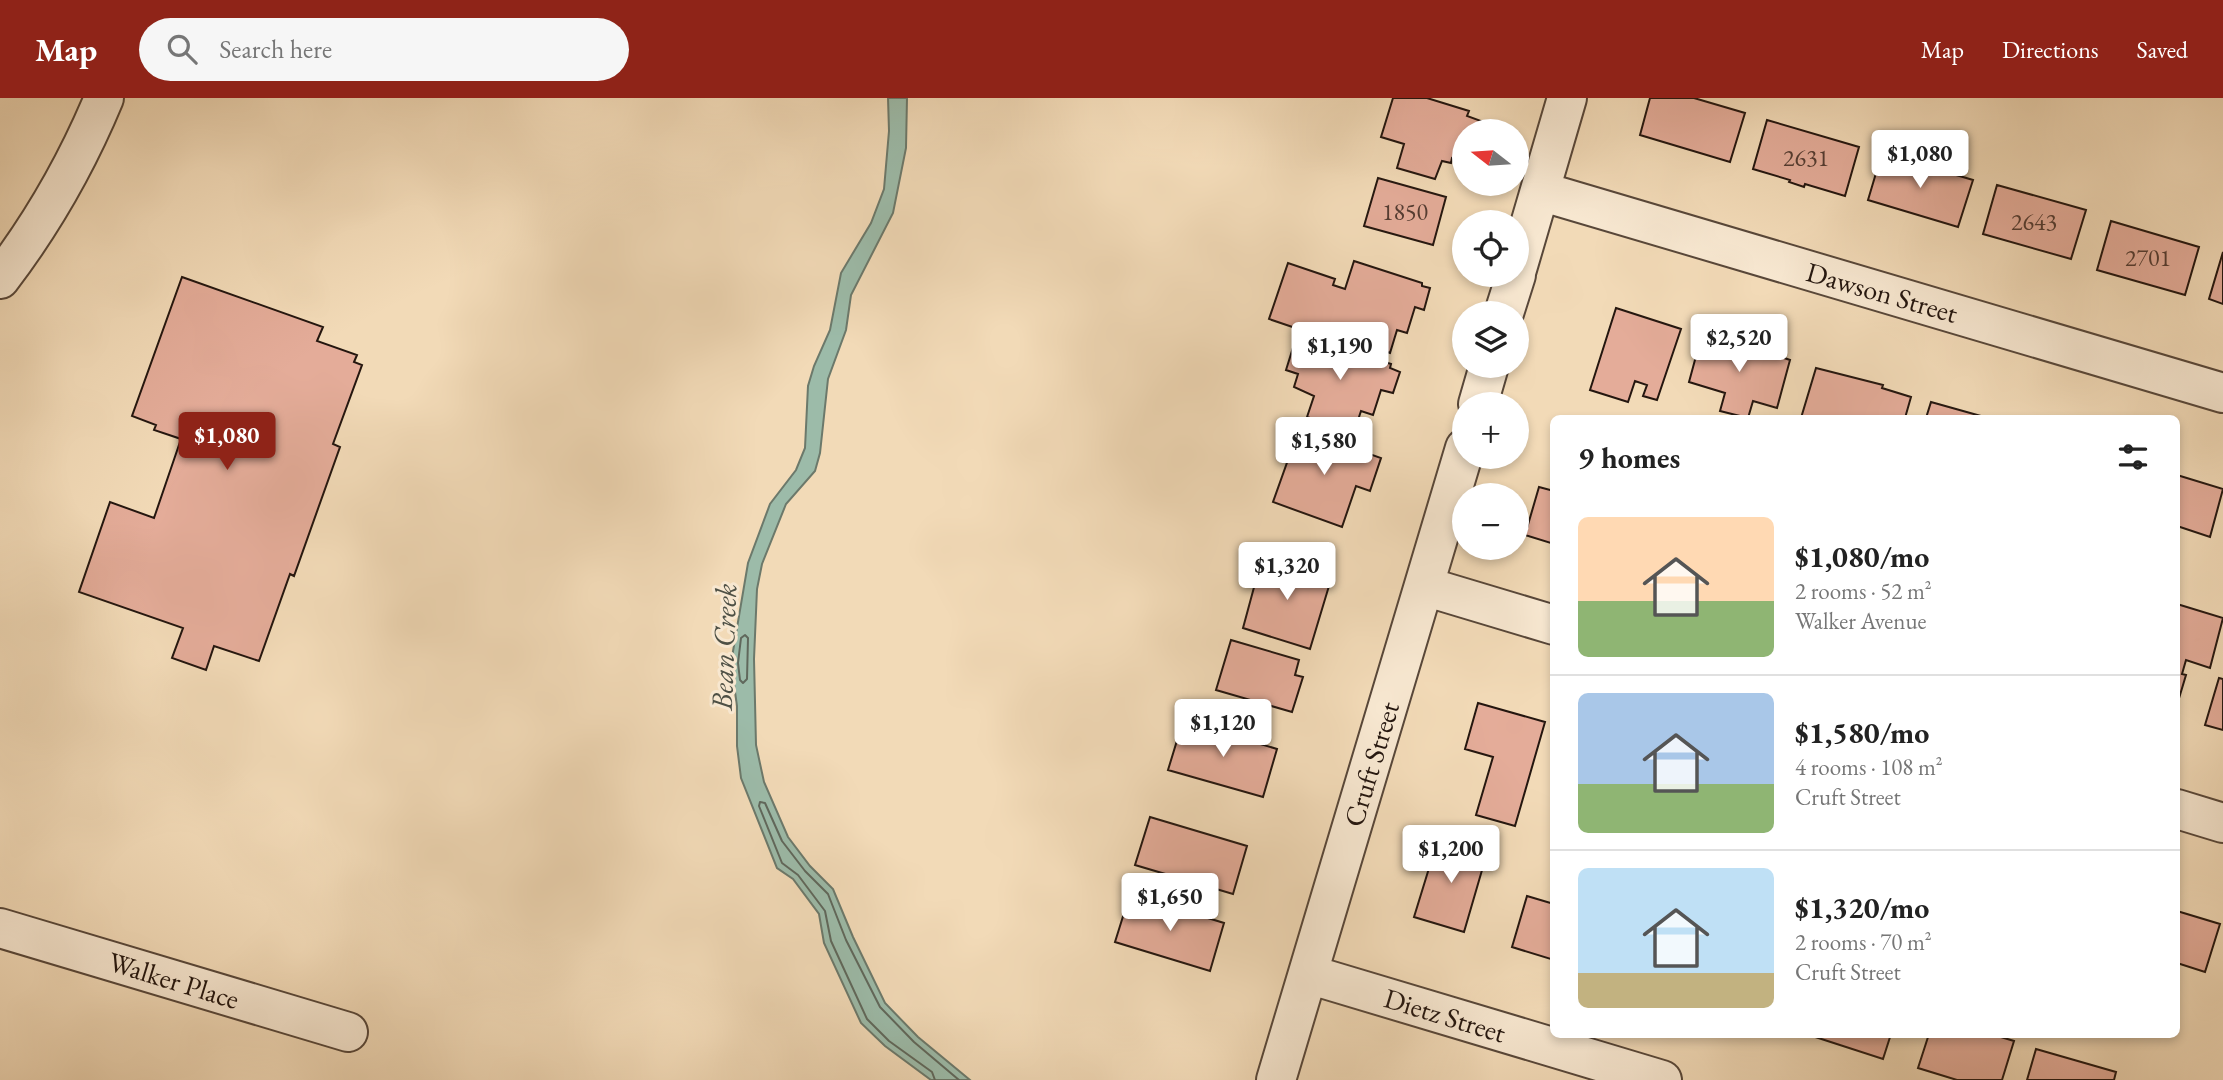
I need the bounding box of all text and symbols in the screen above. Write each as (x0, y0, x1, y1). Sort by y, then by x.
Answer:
search box (139, 18, 629, 81)
text: Map (35, 28, 97, 71)
icon: search (163, 30, 201, 68)
text: Search here (219, 32, 332, 66)
text: Map (1921, 34, 1964, 65)
text: Directions (2002, 34, 2099, 65)
text: Saved (2137, 34, 2188, 65)
north arrow (1452, 119, 1530, 196)
map controls (1452, 119, 1529, 560)
pin: $1,080 (1863, 130, 1977, 190)
text: $1,080 (1888, 138, 1952, 168)
house number: 2631 (1783, 142, 1829, 173)
house number: 1850 (1382, 196, 1428, 227)
house number: 2643 (2011, 206, 2057, 237)
button: locate (1452, 210, 1529, 287)
house number: 2701 (2125, 242, 2171, 273)
street label: Dawson Street (1802, 253, 1962, 331)
button: layers (1452, 301, 1529, 378)
pin: $2,520 (1682, 314, 1796, 374)
pin: $1,190 (1283, 322, 1397, 382)
text: $2,520 (1707, 322, 1771, 352)
text: $1,190 (1308, 330, 1372, 360)
button: + (1452, 392, 1529, 469)
pin: $1,080 (170, 412, 284, 472)
pin: $1,580 (1267, 418, 1381, 477)
text: $1,080 (195, 420, 259, 450)
text: $1,580 (1292, 425, 1356, 455)
text: 9 homes (1578, 438, 1680, 477)
icon: filters (2114, 438, 2152, 476)
button: − (1452, 483, 1529, 560)
text: $1,080/mo (1795, 537, 1929, 576)
pin: $1,320 (1230, 542, 1344, 602)
icon: home (1634, 545, 1718, 629)
text: $1,320 (1255, 550, 1319, 580)
text: 2 rooms · 52 m² (1795, 576, 1932, 606)
water label: Bean Creek (702, 583, 745, 712)
text: Walker Avenue (1795, 606, 1927, 636)
street label: Cruft Street (1335, 697, 1407, 831)
pin: $1,120 (1166, 700, 1280, 759)
text: $1,120 (1191, 707, 1255, 737)
text: $1,580/mo (1795, 713, 1929, 752)
icon: home (1634, 721, 1718, 805)
text: 4 rooms · 108 m² (1795, 752, 1943, 782)
text: Cruft Street (1795, 782, 1901, 812)
pin: $1,200 (1394, 826, 1508, 885)
text: $1,200 (1419, 833, 1483, 863)
pin: $1,650 (1113, 874, 1227, 933)
text: $1,650 (1138, 881, 1202, 911)
text: $1,320/mo (1795, 888, 1929, 927)
icon: home (1634, 896, 1718, 980)
text: 2 rooms · 70 m² (1795, 927, 1932, 957)
street label: Walker Place (104, 943, 244, 1017)
text: Cruft Street (1795, 957, 1901, 987)
street label: Dietz Street (1380, 979, 1510, 1051)

